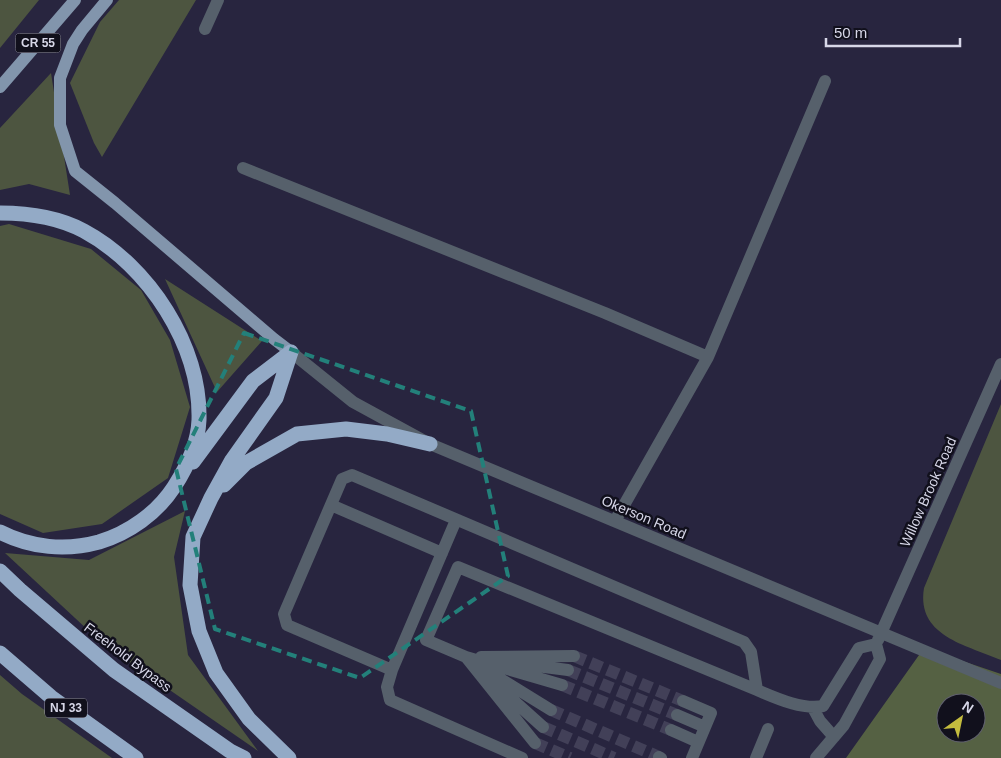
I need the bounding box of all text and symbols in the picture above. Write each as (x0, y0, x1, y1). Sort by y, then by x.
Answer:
scale bar (826, 15, 960, 47)
text: 50 m (834, 24, 867, 41)
road number: CR 55 (15, 34, 60, 52)
street label: Willow Brook Road (897, 435, 959, 549)
street label: Okerson Road (599, 492, 689, 542)
street label: Freehold Bypass (81, 619, 175, 695)
north arrow (936, 693, 986, 743)
road number: NJ 33 (45, 698, 87, 718)
text: N (959, 698, 977, 717)

